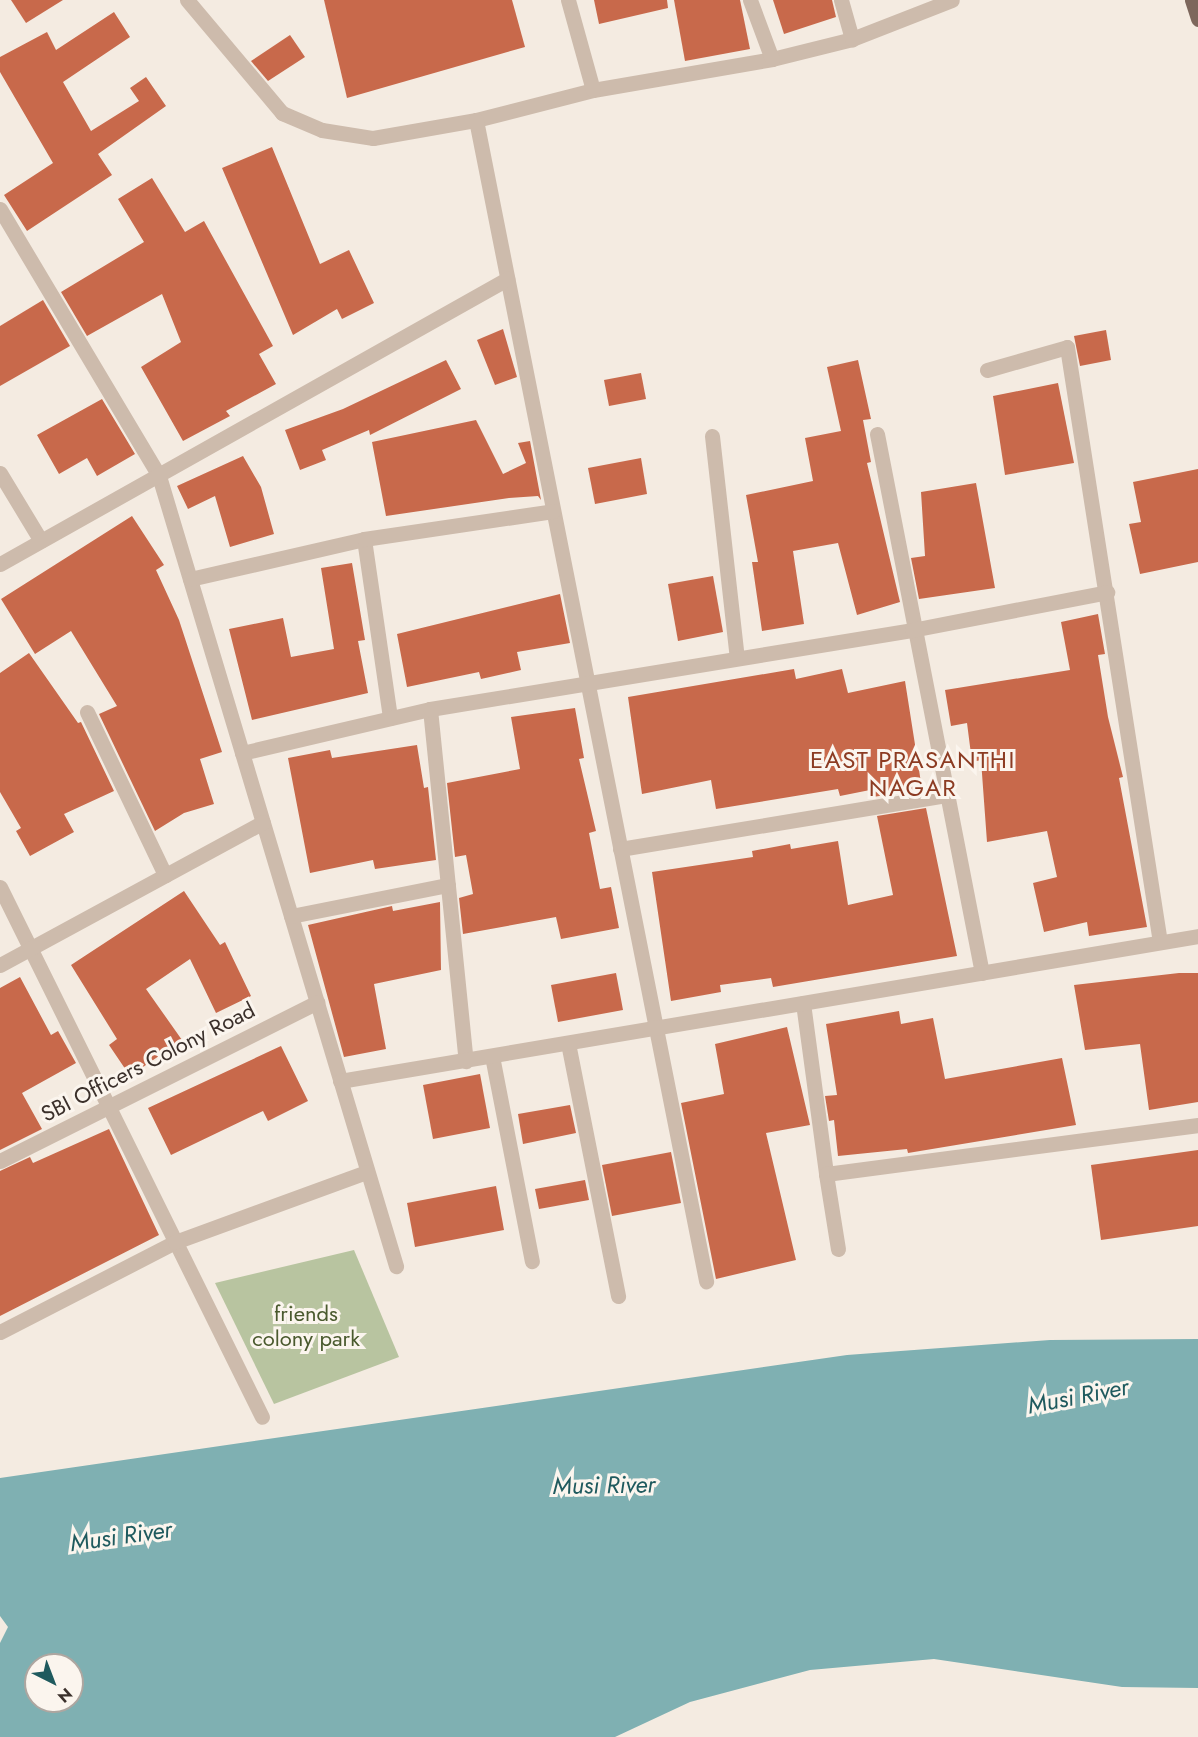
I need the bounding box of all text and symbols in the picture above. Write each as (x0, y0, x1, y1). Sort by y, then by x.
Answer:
district label: EAST PRASANTHI NAGAR (810, 746, 1016, 802)
street label: SBI Officers Colony Road (37, 997, 259, 1127)
park label: friends colony park (252, 1300, 360, 1352)
water label: Musi River (1025, 1372, 1131, 1420)
water label: Musi River (552, 1470, 656, 1500)
water label: Musi River (68, 1515, 174, 1557)
north arrow (24, 1653, 84, 1713)
text: N (53, 1682, 77, 1708)

